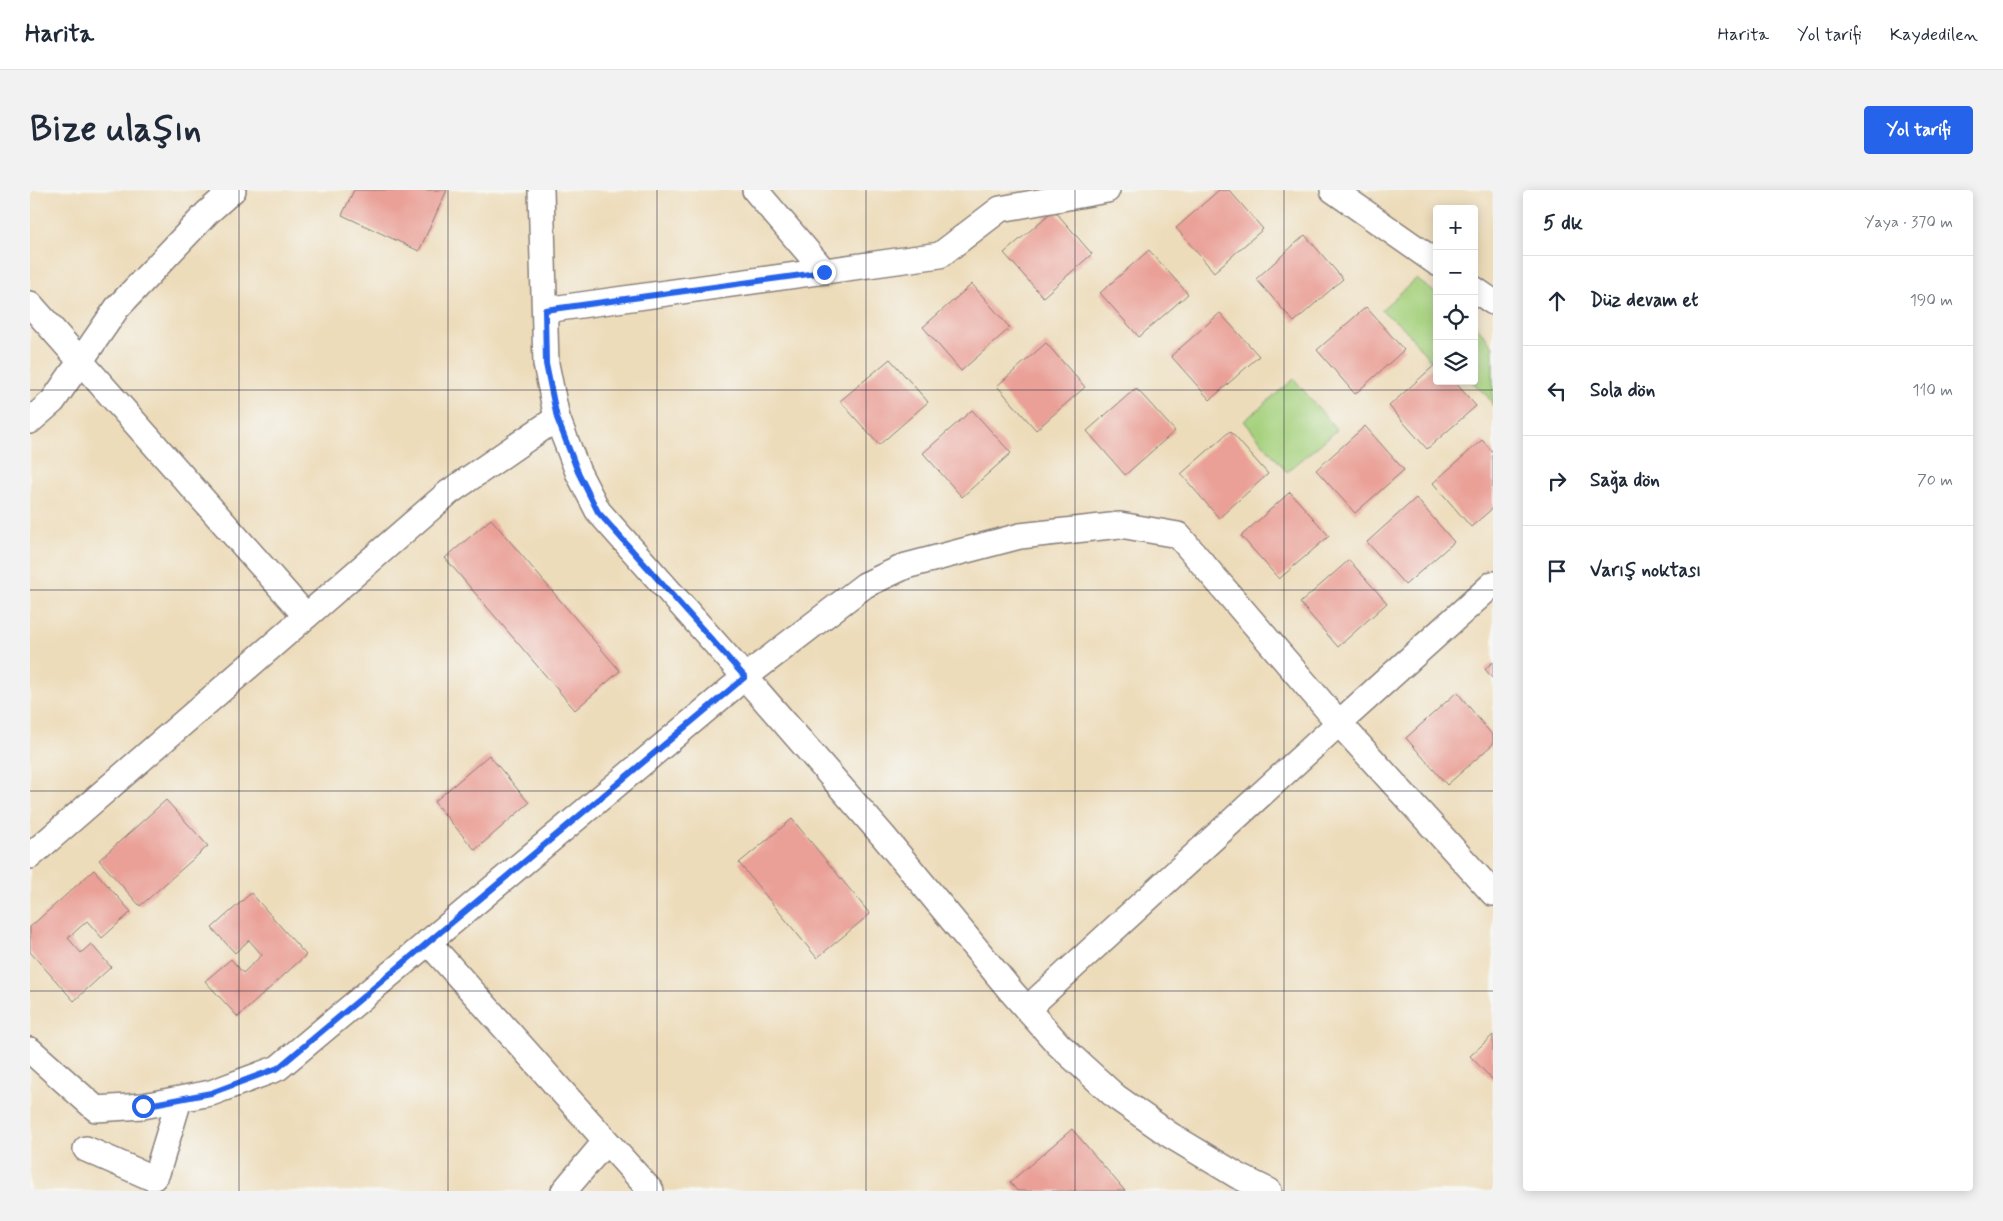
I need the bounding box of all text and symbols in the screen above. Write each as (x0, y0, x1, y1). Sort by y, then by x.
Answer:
text: Harita (25, 19, 94, 50)
text: Harita (1718, 23, 1769, 47)
text: Yol tarifi (1797, 23, 1862, 47)
text: Kaydedilen (1890, 23, 1978, 47)
button: Yol tarifi (1864, 106, 1973, 154)
text: Bize ulaşın (30, 107, 201, 153)
map controls (1433, 205, 1478, 385)
button: + (1433, 205, 1478, 250)
text: 5 dk (1543, 209, 1583, 237)
text: Yaya · 370 m (1864, 212, 1953, 233)
button: − (1433, 250, 1478, 295)
route end (813, 261, 836, 284)
icon: ahead (1543, 287, 1571, 315)
text: Düz devam et (1590, 288, 1698, 313)
text: 190 m (1910, 290, 1953, 311)
button: locate (1433, 295, 1478, 340)
button: layers (1433, 340, 1478, 385)
icon: left (1543, 377, 1571, 405)
text: Sola dön (1590, 378, 1655, 403)
text: 110 m (1912, 380, 1953, 401)
icon: right (1543, 467, 1571, 495)
text: Sağa dön (1590, 468, 1660, 493)
text: 70 m (1917, 470, 1953, 491)
icon: arrive (1543, 557, 1571, 585)
text: Varış noktası (1590, 558, 1701, 583)
route start (132, 1095, 155, 1118)

